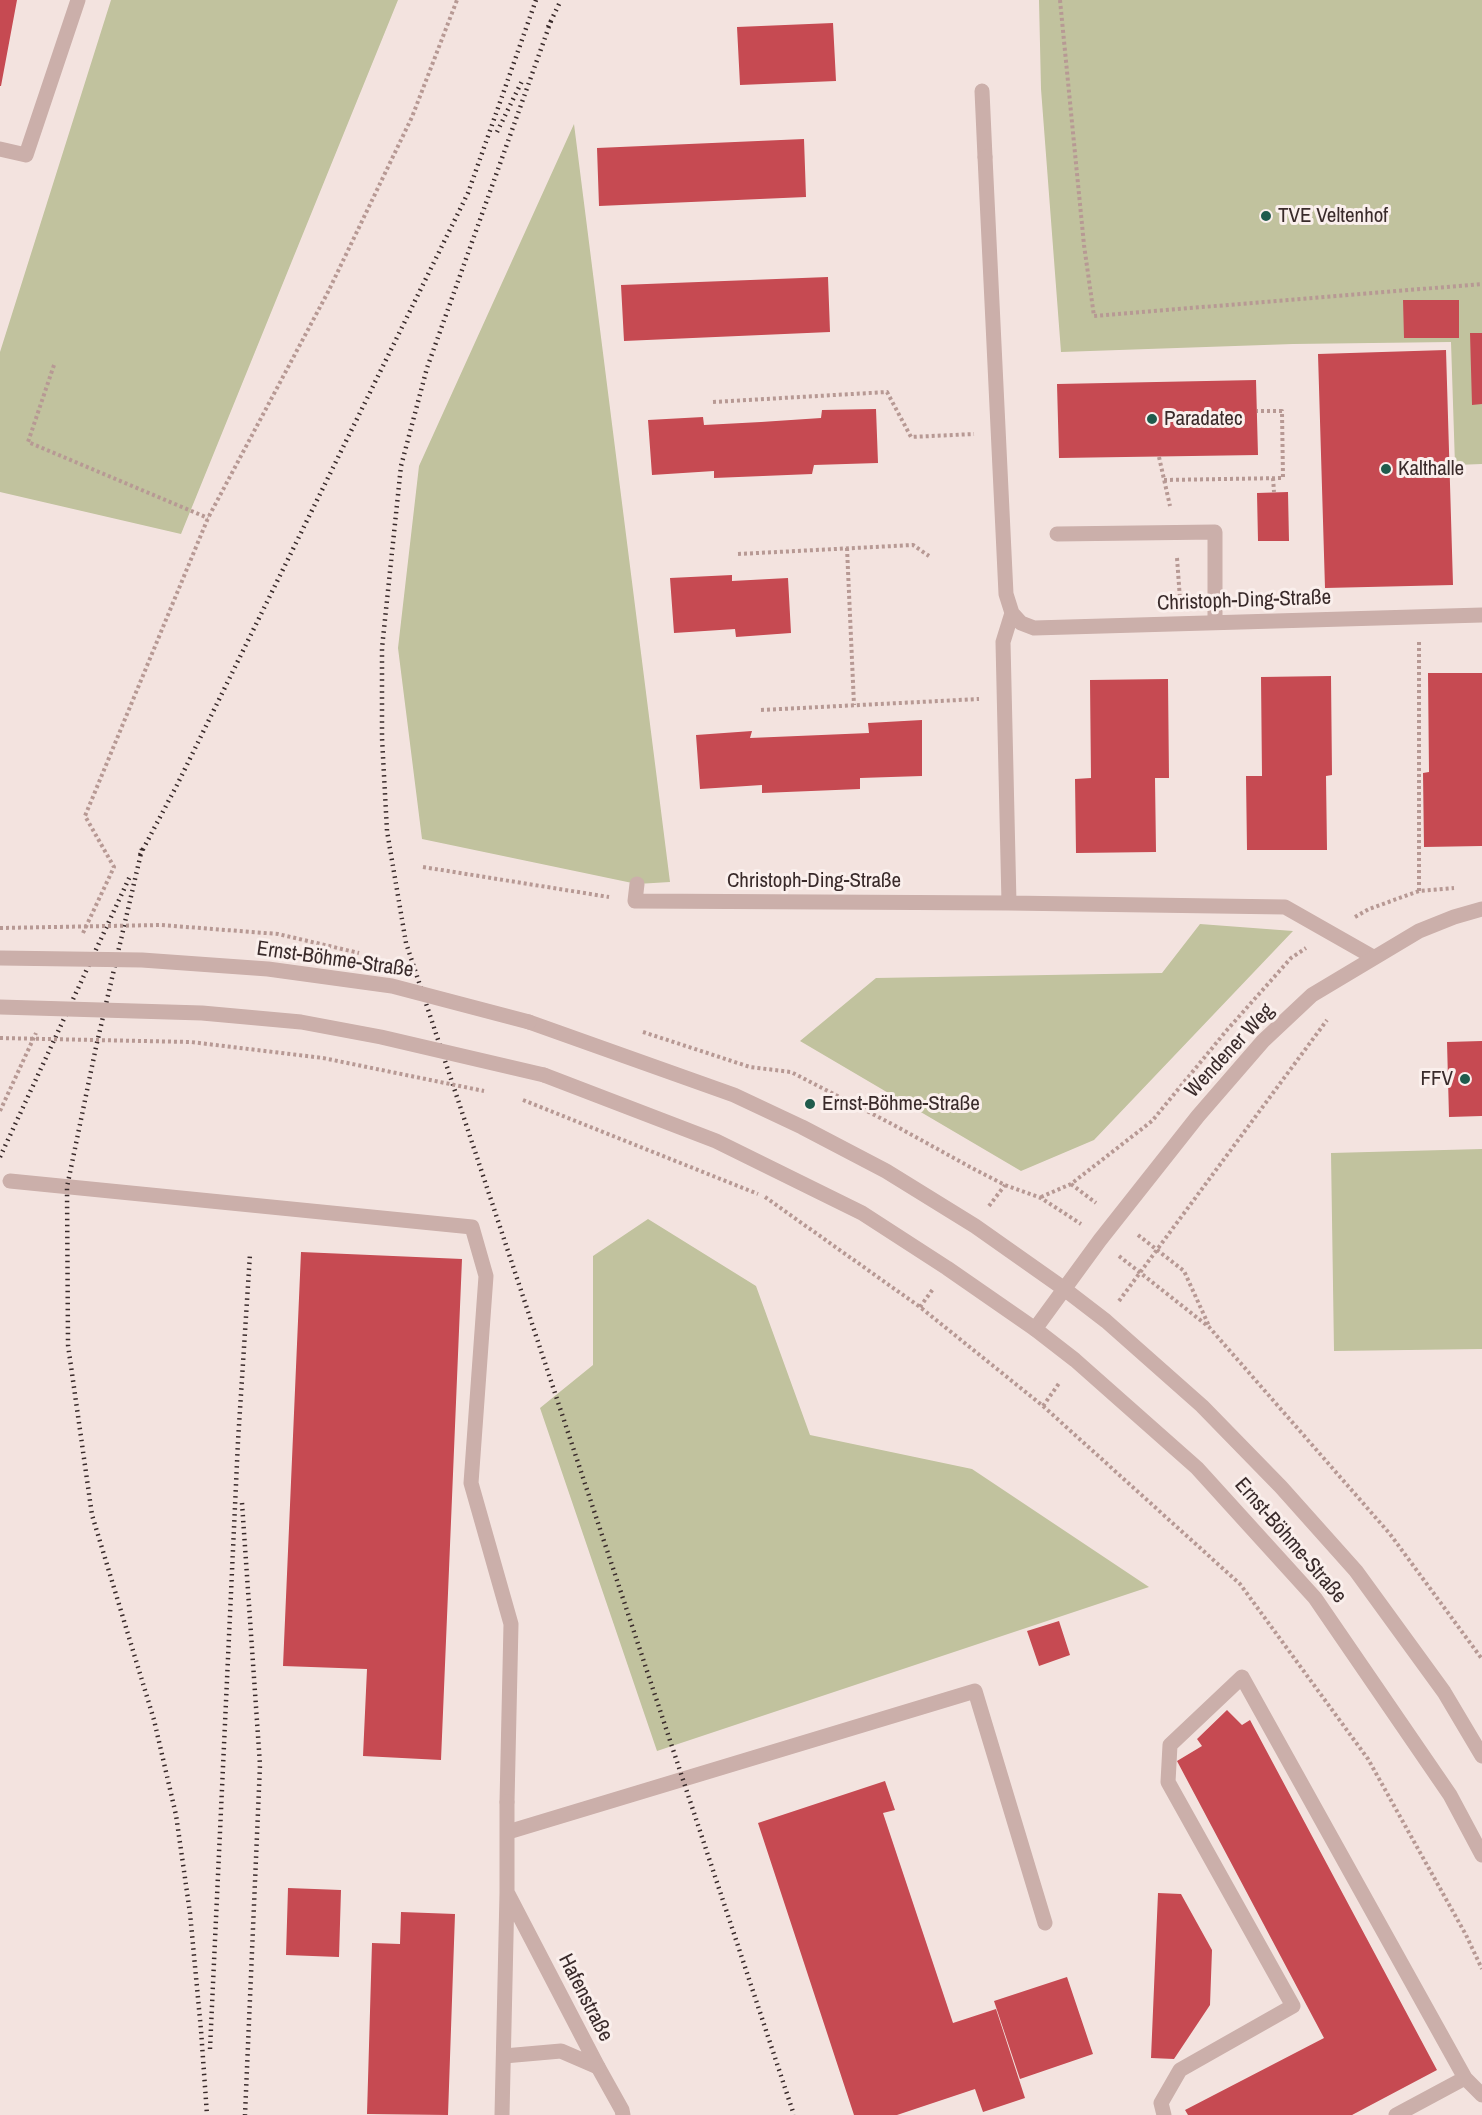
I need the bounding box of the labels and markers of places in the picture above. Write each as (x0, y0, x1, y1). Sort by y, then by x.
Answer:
place label: TVE Veltenhof (1278, 203, 1388, 229)
marker: TVE Veltenhof (1259, 209, 1273, 223)
place label: Paradatec (1164, 406, 1242, 432)
marker: Paradatec (1145, 412, 1159, 426)
place label: Kalthalle (1398, 456, 1464, 482)
marker: Kalthalle (1379, 462, 1393, 476)
place label: FFV (1420, 1066, 1453, 1092)
marker: FFV (1458, 1072, 1472, 1086)
place label: Ernst-Böhme-Straße (822, 1091, 980, 1117)
marker: Ernst-Böhme-Straße (803, 1097, 817, 1111)

